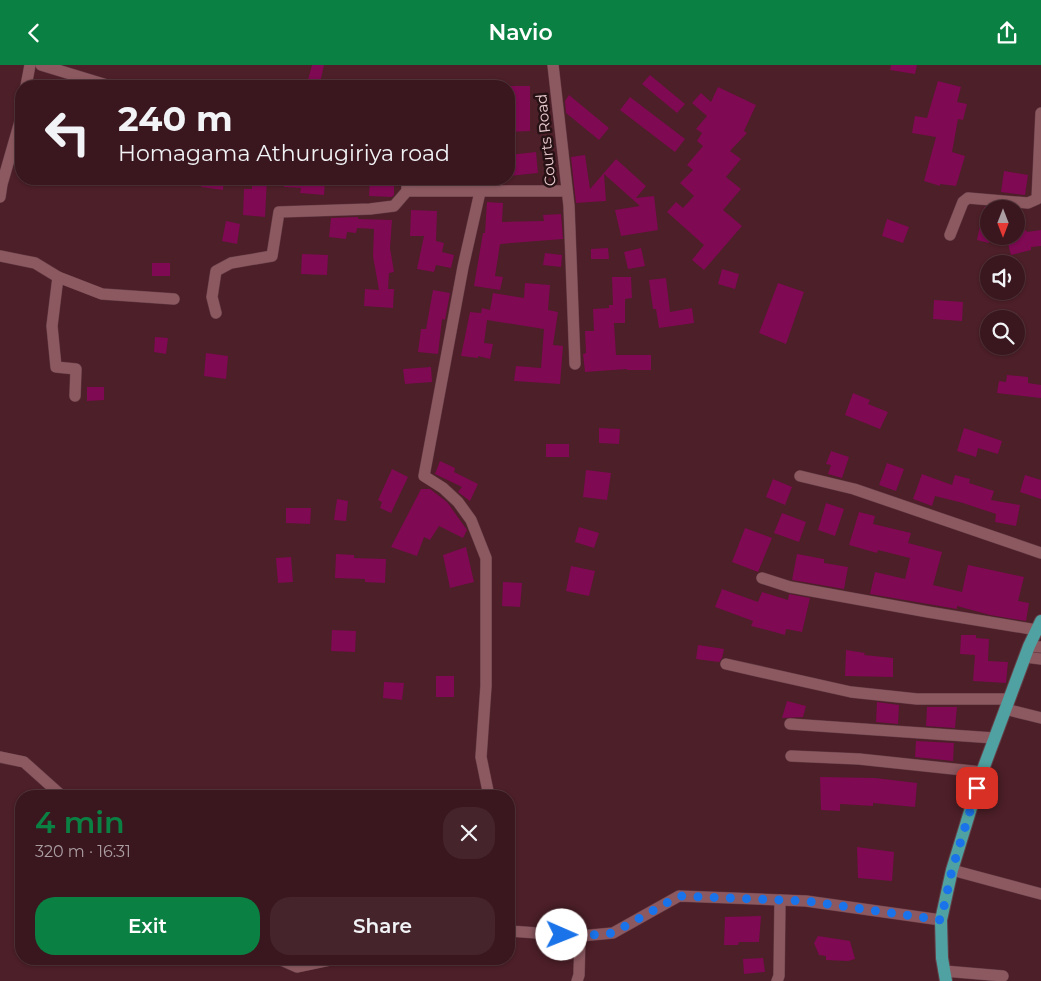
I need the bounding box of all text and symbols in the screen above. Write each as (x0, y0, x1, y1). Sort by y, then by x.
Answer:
icon: back (20, 19, 48, 47)
text: Navio (488, 19, 553, 46)
icon: share (993, 19, 1021, 47)
street label: Courts Road (531, 93, 560, 187)
text: 240 m (118, 97, 233, 140)
icon: left (35, 100, 100, 165)
text: Homagama Athurugiriya road (118, 140, 450, 167)
north arrow (980, 200, 1025, 245)
map controls (980, 200, 1025, 355)
button: sound (980, 255, 1025, 300)
button: search (980, 310, 1025, 355)
pin (956, 767, 998, 809)
icon: arrive (963, 774, 991, 802)
text: 4 min (35, 804, 124, 841)
button: close (443, 807, 495, 859)
text: 320 m · 16:31 (35, 842, 131, 861)
button: Exit (35, 897, 260, 955)
button: Share (270, 897, 495, 955)
position arrow (535, 908, 587, 960)

